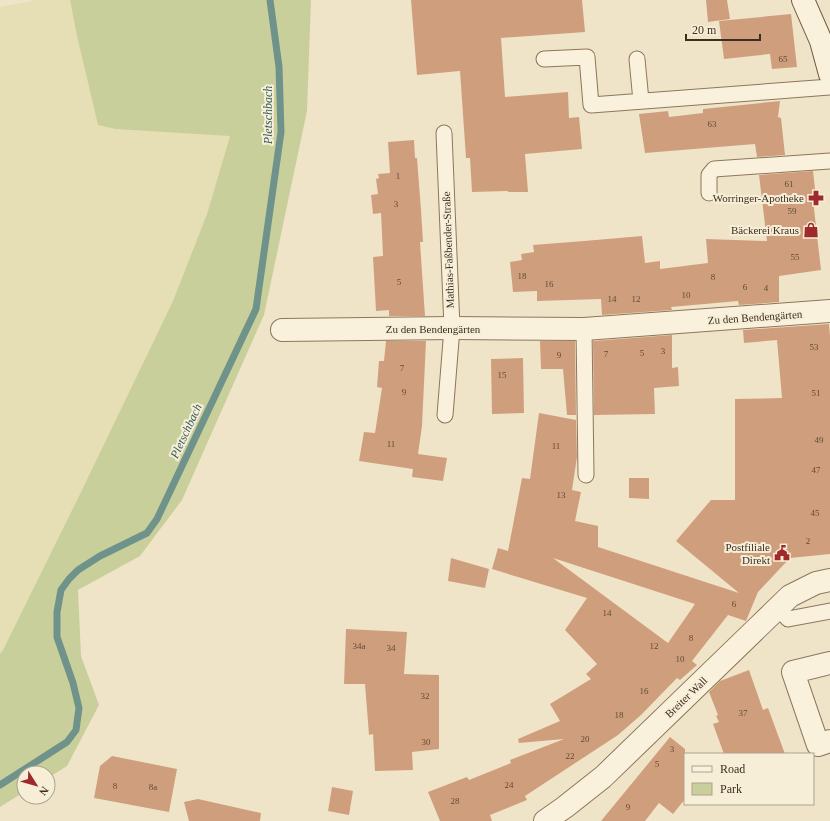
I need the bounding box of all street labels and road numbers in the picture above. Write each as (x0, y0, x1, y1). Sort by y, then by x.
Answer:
street label: Mathias-Faßbender-Straße (440, 191, 456, 309)
street label: Zu den Bendengärten (707, 308, 803, 326)
street label: Zu den Bendengärten (386, 323, 481, 335)
street label: Breiter Wall (663, 674, 709, 720)

